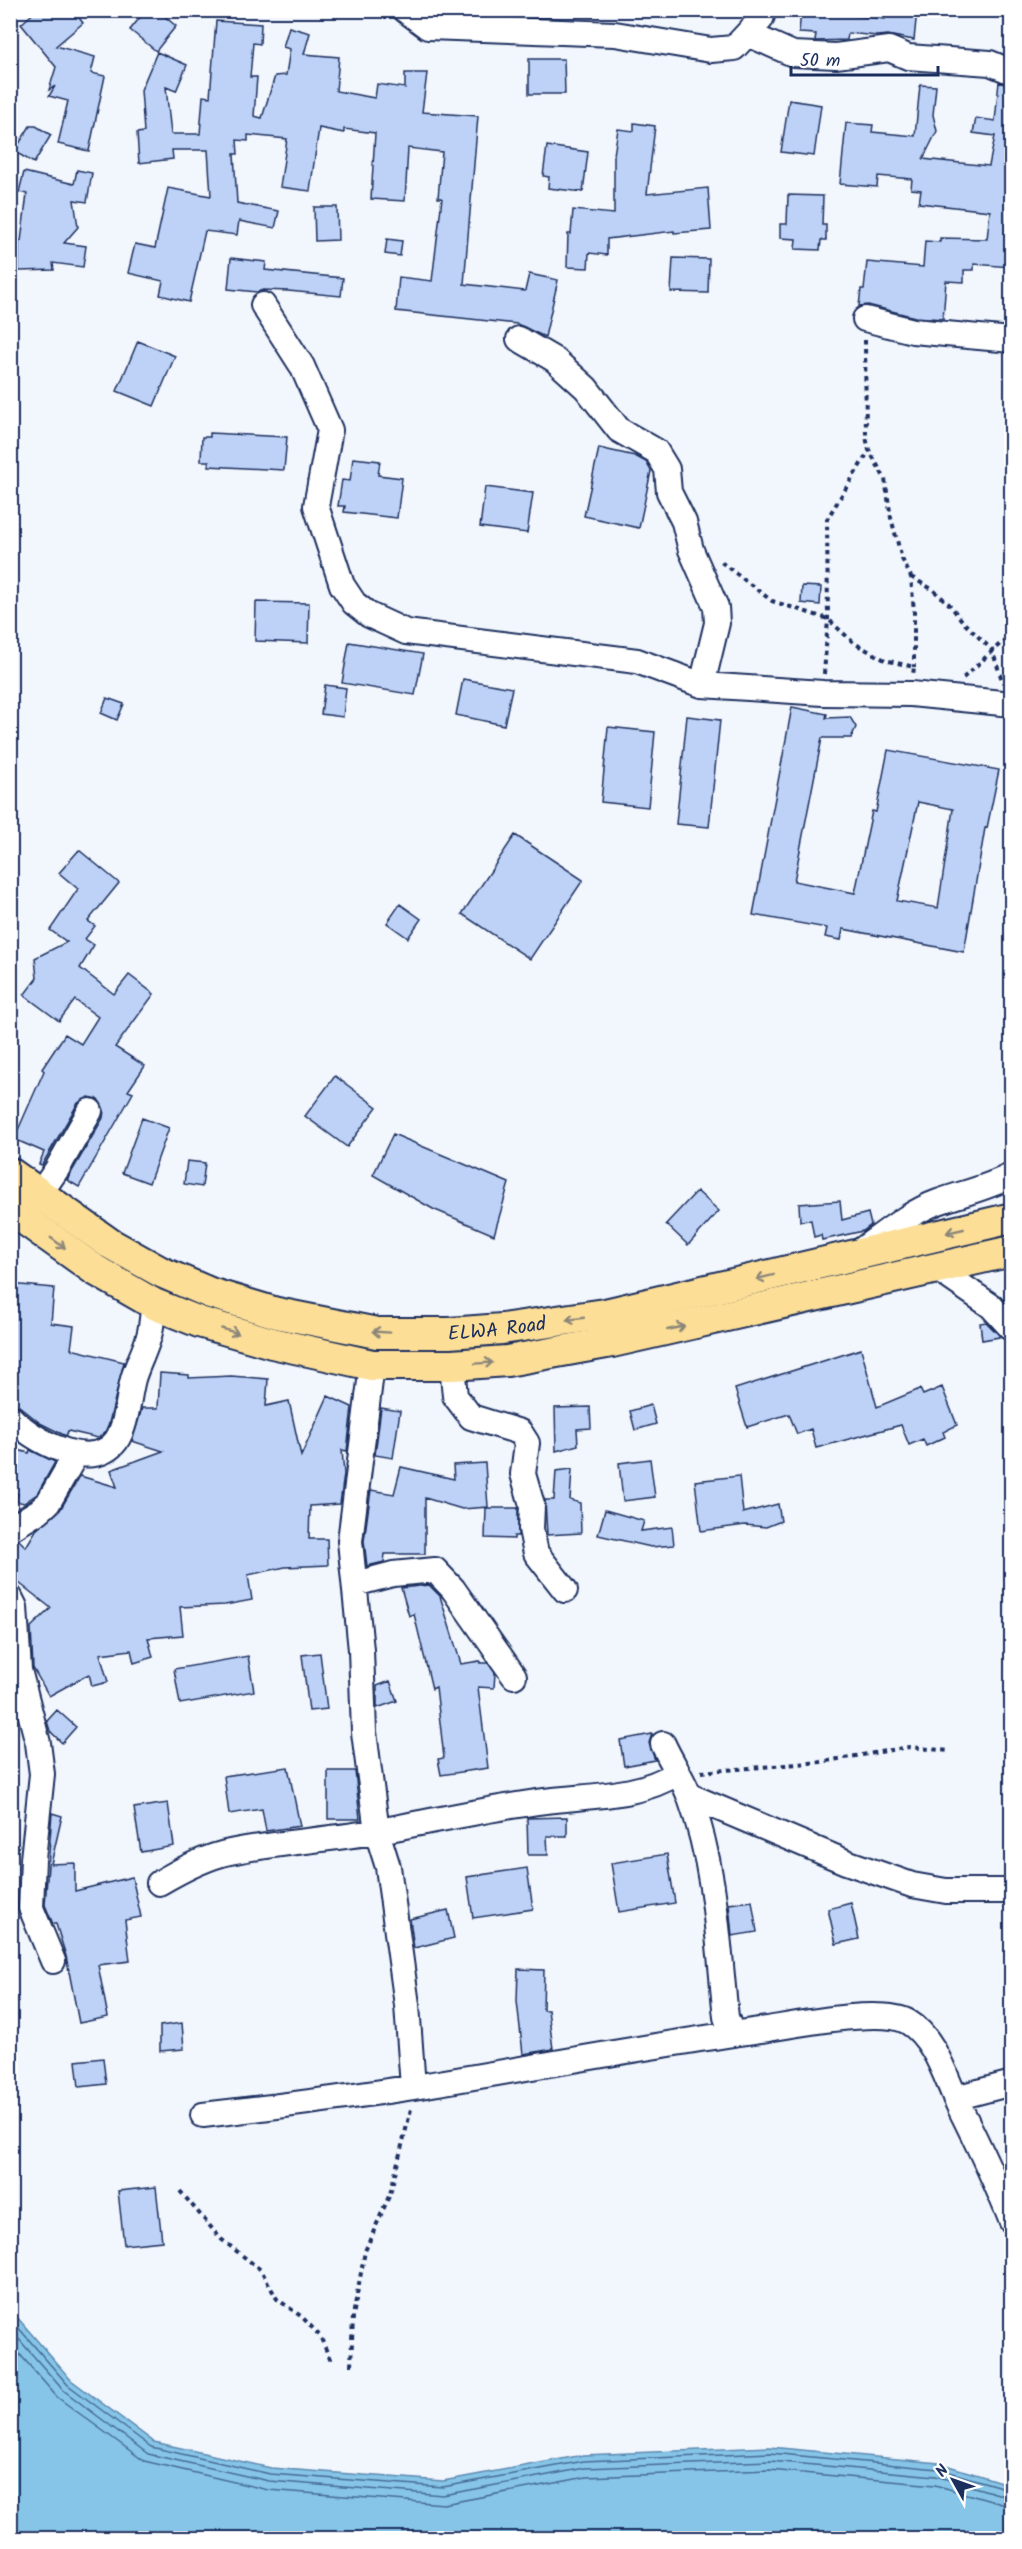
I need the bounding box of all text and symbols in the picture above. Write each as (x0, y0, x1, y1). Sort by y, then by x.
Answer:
scale bar (791, 39, 938, 77)
text: 50 m (800, 47, 840, 76)
one-way arrow (945, 1226, 964, 1238)
one-way arrow (49, 1237, 65, 1250)
one-way arrow (756, 1271, 775, 1283)
street label: ELWA Road (447, 1309, 549, 1351)
one-way arrow (565, 1313, 585, 1324)
one-way arrow (666, 1322, 685, 1333)
one-way arrow (221, 1326, 240, 1337)
one-way arrow (371, 1327, 391, 1338)
one-way arrow (474, 1357, 494, 1368)
north arrow (923, 2450, 983, 2510)
text: N (930, 2459, 955, 2483)

